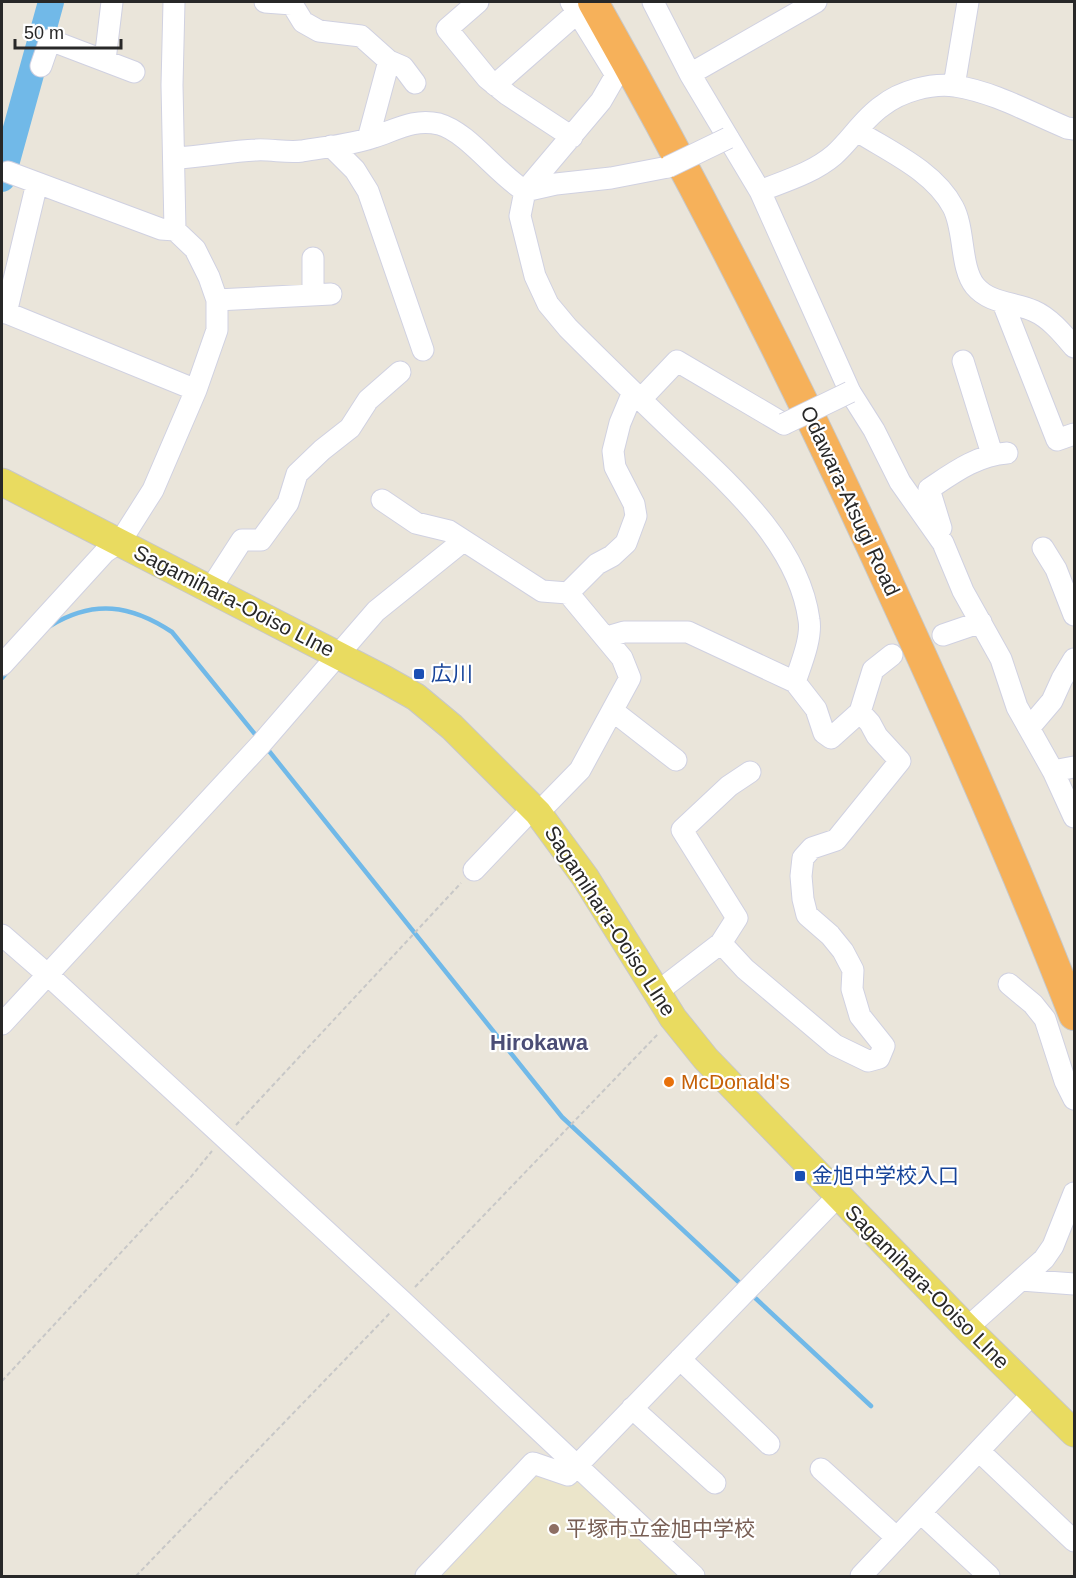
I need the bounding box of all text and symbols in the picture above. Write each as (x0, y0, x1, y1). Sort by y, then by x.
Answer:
scale bar (15, 12, 122, 50)
text: 50 m (24, 23, 64, 43)
street label: Odawara-Atsugi Road (796, 402, 905, 599)
street label: Sagamihara-Ooiso LIne (130, 540, 338, 661)
place label: 広川 (431, 662, 473, 685)
marker: 広川 (412, 667, 426, 681)
street label: Sagamihara-Ooiso LIne (540, 821, 680, 1020)
district label: Hirokawa (490, 1030, 589, 1055)
place label: McDonald's (681, 1070, 790, 1093)
marker: McDonald's (662, 1075, 676, 1089)
place label: 金旭中学校入口 (812, 1164, 959, 1187)
marker: 金旭中学校入口 (793, 1169, 807, 1183)
street label: Sagamihara-Ooiso LIne (841, 1200, 1014, 1373)
place label: 平塚市立金旭中学校 (566, 1517, 755, 1540)
marker: 平塚市立金旭中学校 (547, 1522, 561, 1536)

